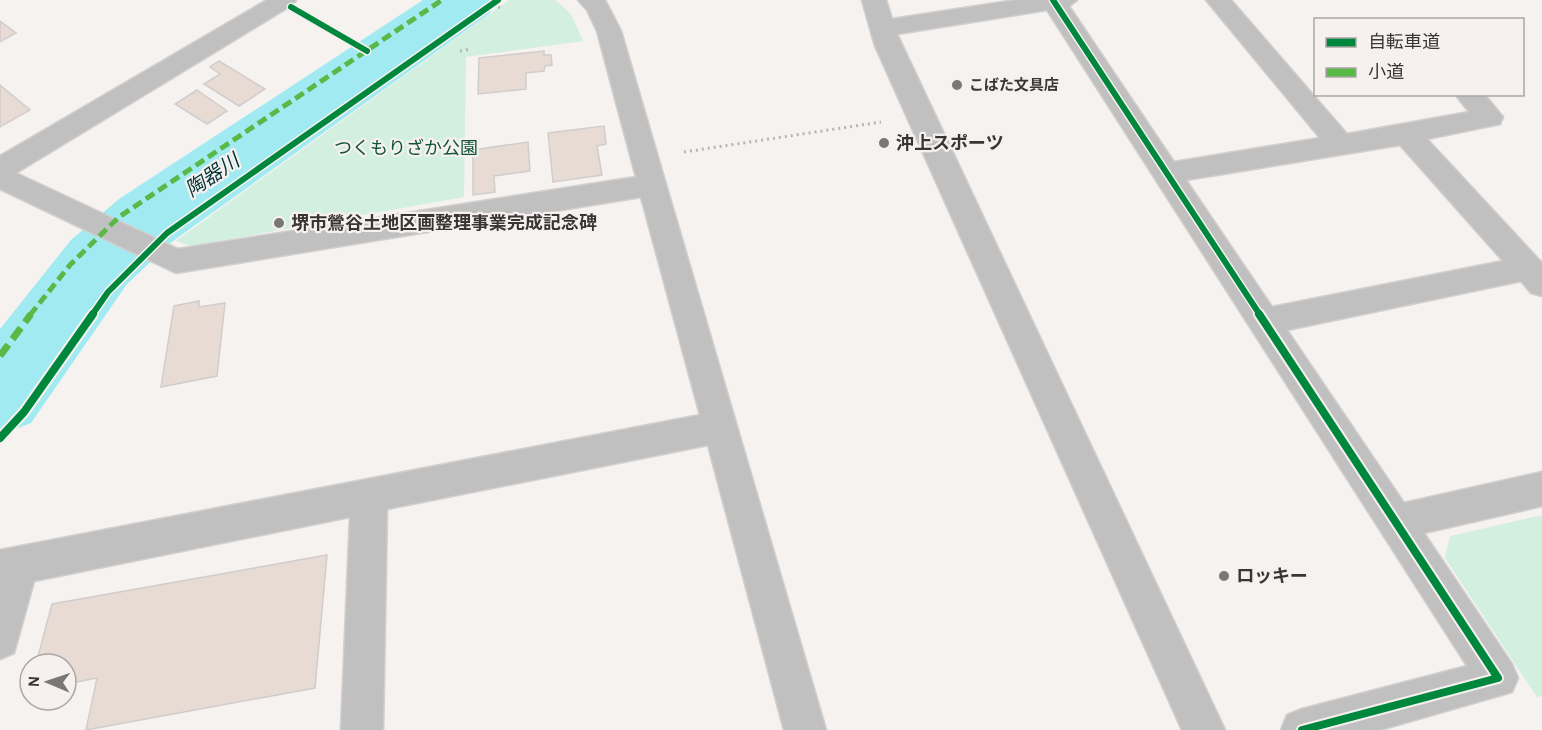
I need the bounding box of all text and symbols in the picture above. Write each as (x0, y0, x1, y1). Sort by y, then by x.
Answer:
legend (1314, 18, 1524, 96)
text: 自転車道 (1368, 32, 1440, 52)
text: 小道 (1368, 62, 1404, 82)
place label: こばた文具店 (969, 77, 1059, 93)
marker: こばた文具店 (950, 78, 964, 92)
place label: 沖上スポーツ (896, 133, 1004, 153)
marker: 沖上スポーツ (877, 136, 891, 150)
park label: つくもりざか公園 (334, 138, 478, 158)
water label: 陶器川 (182, 149, 245, 201)
place label: 堺市鶯谷土地区画整理事業完成記念碑 (291, 213, 597, 233)
marker: 堺市鶯谷土地区画整理事業完成記念碑 (272, 216, 286, 230)
place label: ロッキー (1236, 567, 1308, 586)
marker: ロッキー (1217, 569, 1231, 583)
north arrow (18, 652, 78, 712)
text: N (26, 676, 42, 687)

